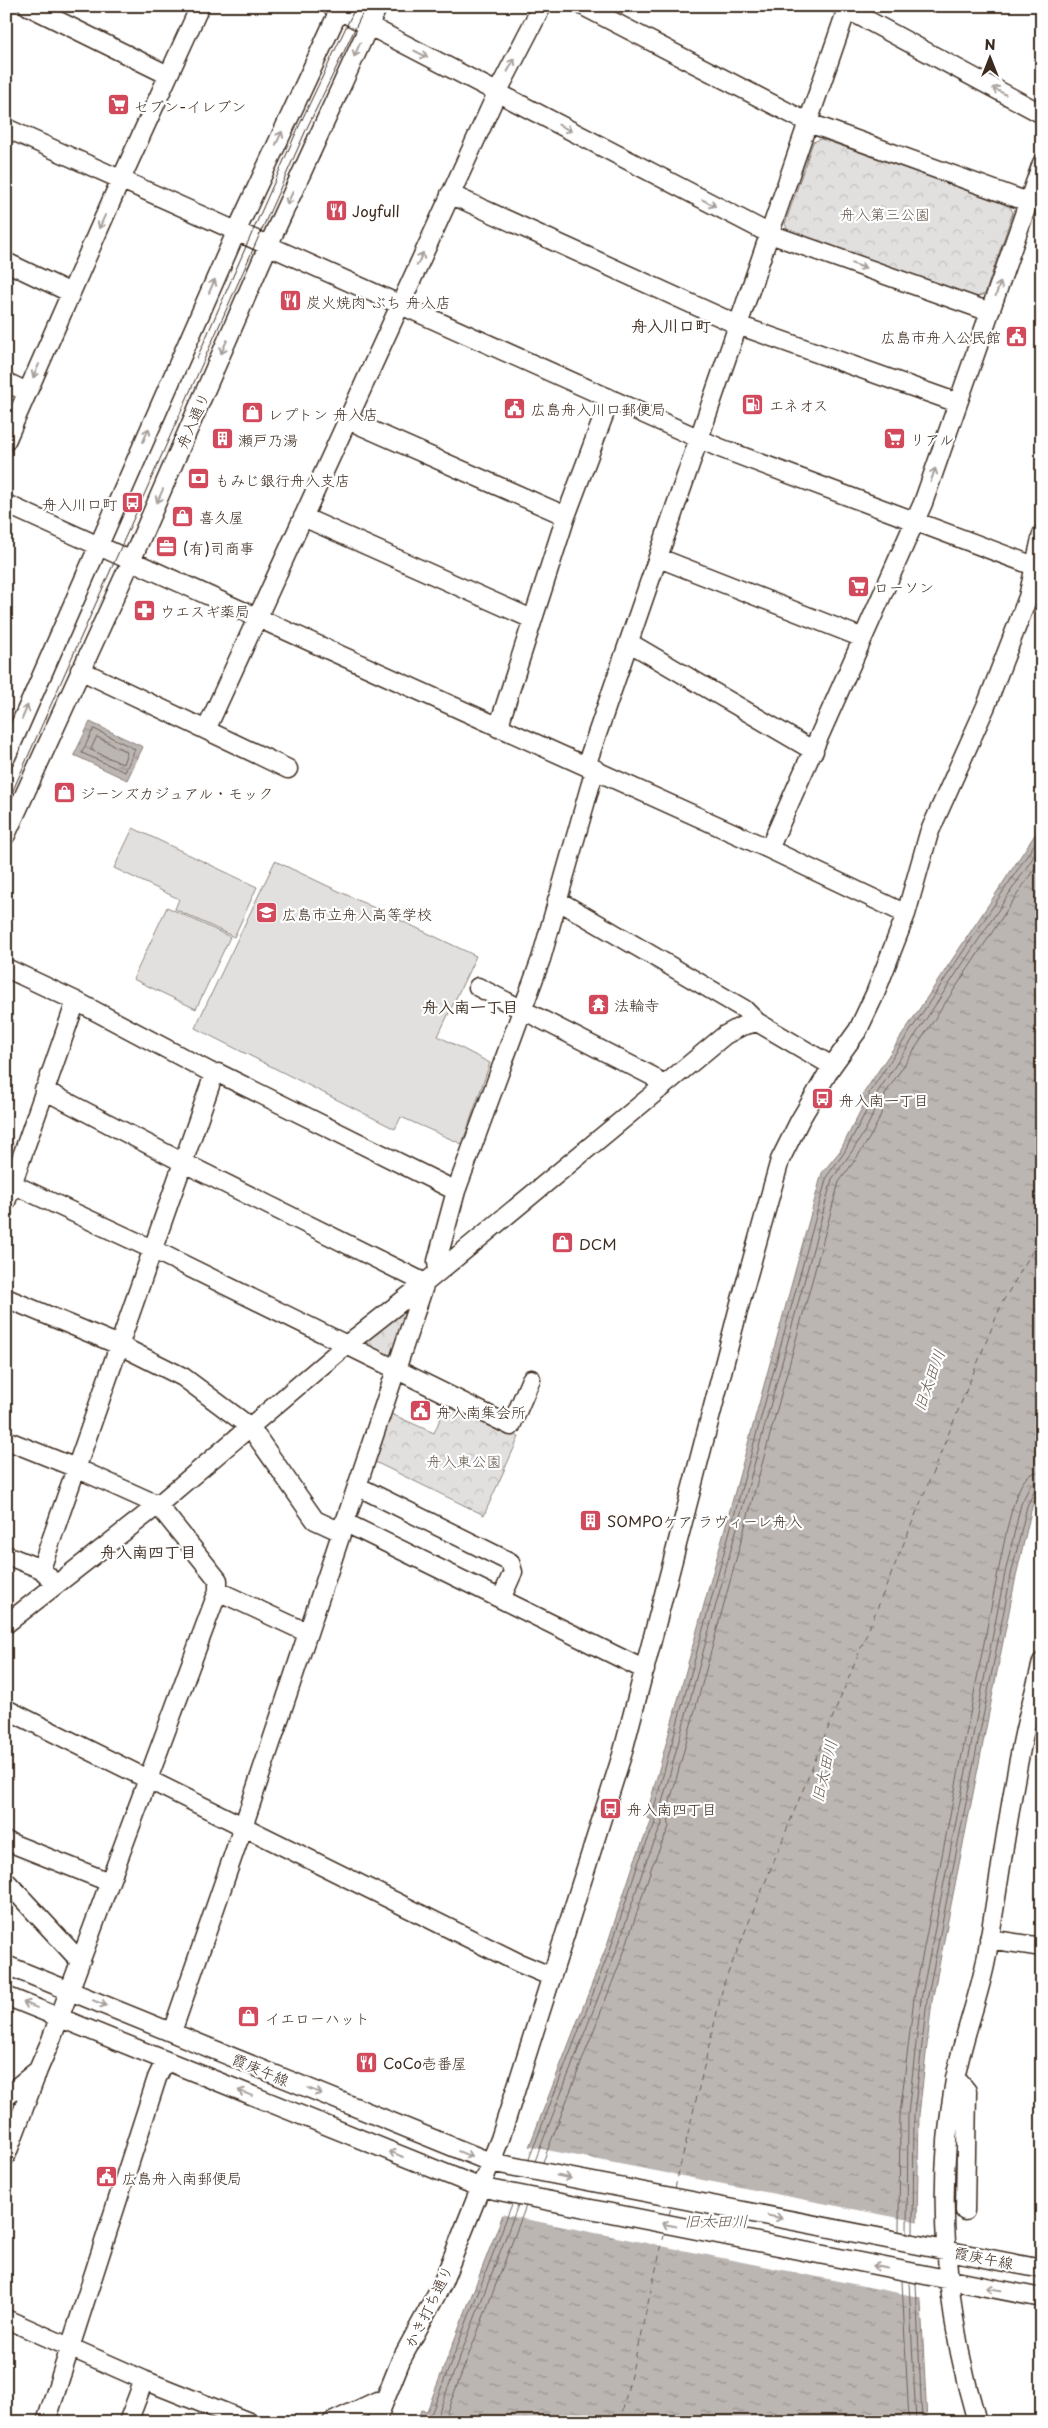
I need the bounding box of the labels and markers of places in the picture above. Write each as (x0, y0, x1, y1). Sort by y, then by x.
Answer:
supermarket icon: セブン-イレブン (106, 93, 130, 117)
place label: セブン-イレブン (134, 94, 246, 117)
restaurant icon: Joyfull (324, 198, 348, 222)
place label: Joyfull (352, 199, 400, 222)
restaurant icon: 炭火焼肉 ぶち 舟入店 (278, 289, 302, 313)
place label: 炭火焼肉 ぶち 舟入店 (306, 290, 451, 313)
public building icon: 広島市舟入公民館 (1005, 324, 1029, 348)
place label: 広島市舟入公民館 (881, 325, 1001, 348)
fuel station icon: エネオス (741, 392, 765, 416)
place label: エネオス (769, 393, 828, 416)
public building icon: 広島舟入川口郵便局 (503, 396, 527, 420)
place label: 広島舟入川口郵便局 (531, 397, 666, 420)
shop icon: レプトン 舟入店 (240, 401, 264, 425)
place label: レプトン 舟入店 (268, 402, 378, 425)
supermarket icon: リアル (882, 426, 906, 450)
building icon: 瀬戸乃湯 (210, 427, 234, 451)
place label: リアル (910, 427, 954, 450)
place label: 瀬戸乃湯 (238, 428, 298, 451)
bank icon: もみじ銀行舟入支店 (187, 467, 211, 491)
place label: もみじ銀行舟入支店 (215, 468, 350, 491)
bus stop icon: 舟入川口町 (121, 491, 145, 515)
place label: 舟入川口町 (42, 492, 118, 515)
shop icon: 喜久屋 (171, 504, 195, 528)
place label: 喜久屋 (199, 505, 244, 528)
office icon: (有)司商事 (155, 535, 179, 559)
place label: (有)司商事 (183, 536, 255, 559)
supermarket icon: ローソン (846, 574, 870, 598)
place label: ローソン (874, 575, 934, 598)
pharmacy icon: ウエスギ薬局 (132, 598, 156, 622)
place label: ウエスギ薬局 (160, 599, 250, 622)
shop icon: ジーンズカジュアル・モック (52, 780, 76, 804)
place label: ジーンズカジュアル・モック (80, 781, 273, 804)
school or university icon: 広島市立舟入高等学校 (254, 901, 278, 925)
place label: 広島市立舟入高等学校 (282, 902, 432, 925)
temple icon: 法輪寺 (586, 992, 610, 1016)
place label: 法輪寺 (614, 993, 659, 1016)
bus stop icon: 舟入南一丁目 (811, 1087, 835, 1111)
place label: 舟入南一丁目 (839, 1088, 929, 1111)
shop icon: DCM (551, 1231, 575, 1255)
place label: DCM (579, 1232, 617, 1255)
public building icon: 舟入南集会所 (408, 1399, 432, 1423)
place label: 舟入南集会所 (436, 1400, 526, 1423)
building icon: SOMPOケア ラヴィーレ舟入 (579, 1508, 603, 1532)
place label: SOMPOケア ラヴィーレ舟入 (607, 1509, 802, 1532)
bus stop icon: 舟入南四丁目 (599, 1796, 623, 1820)
place label: 舟入南四丁目 (627, 1797, 717, 1820)
shop icon: イエローハット (237, 2005, 261, 2029)
place label: イエローハット (265, 2006, 370, 2029)
restaurant icon: CoCo壱番屋 (355, 2050, 379, 2074)
place label: CoCo壱番屋 (383, 2051, 467, 2074)
public building icon: 広島舟入南郵便局 (94, 2165, 118, 2189)
place label: 広島舟入南郵便局 (122, 2166, 242, 2189)

